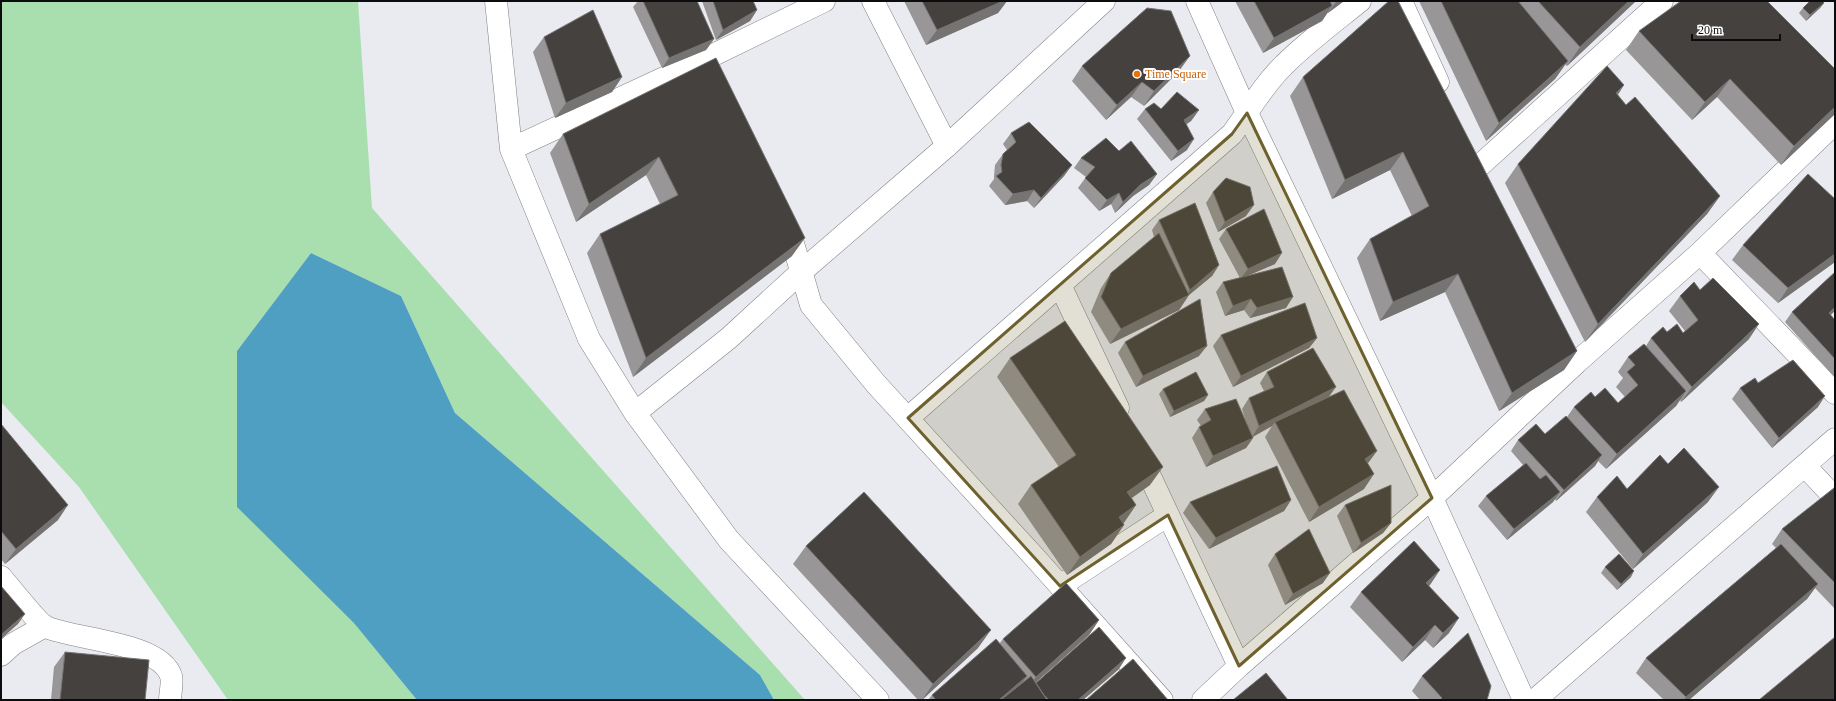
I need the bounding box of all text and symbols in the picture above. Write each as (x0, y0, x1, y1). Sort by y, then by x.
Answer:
scale bar (1692, 16, 1780, 42)
text: 20 m (1698, 23, 1723, 37)
place label: Time Square (1145, 67, 1206, 81)
marker: Time Square (1132, 69, 1142, 79)

